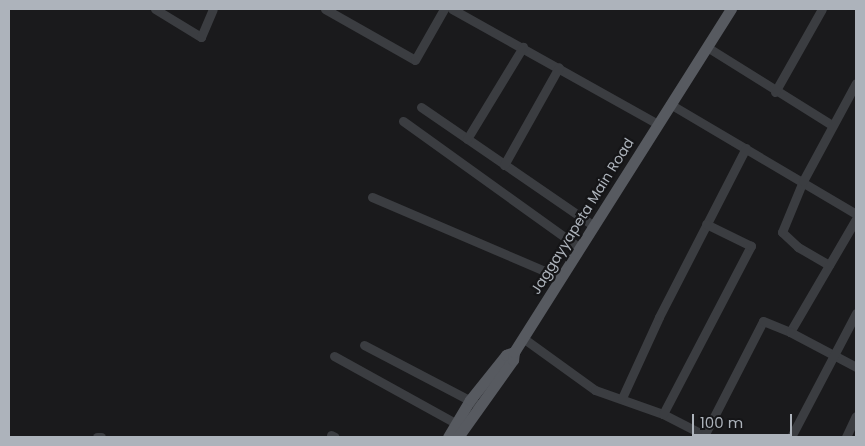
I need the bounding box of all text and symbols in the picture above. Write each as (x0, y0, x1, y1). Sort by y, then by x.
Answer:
street label: Jaggayyapeta Main Road (527, 135, 637, 297)
scale bar (695, 404, 795, 436)
text: 100 m (700, 412, 743, 433)

